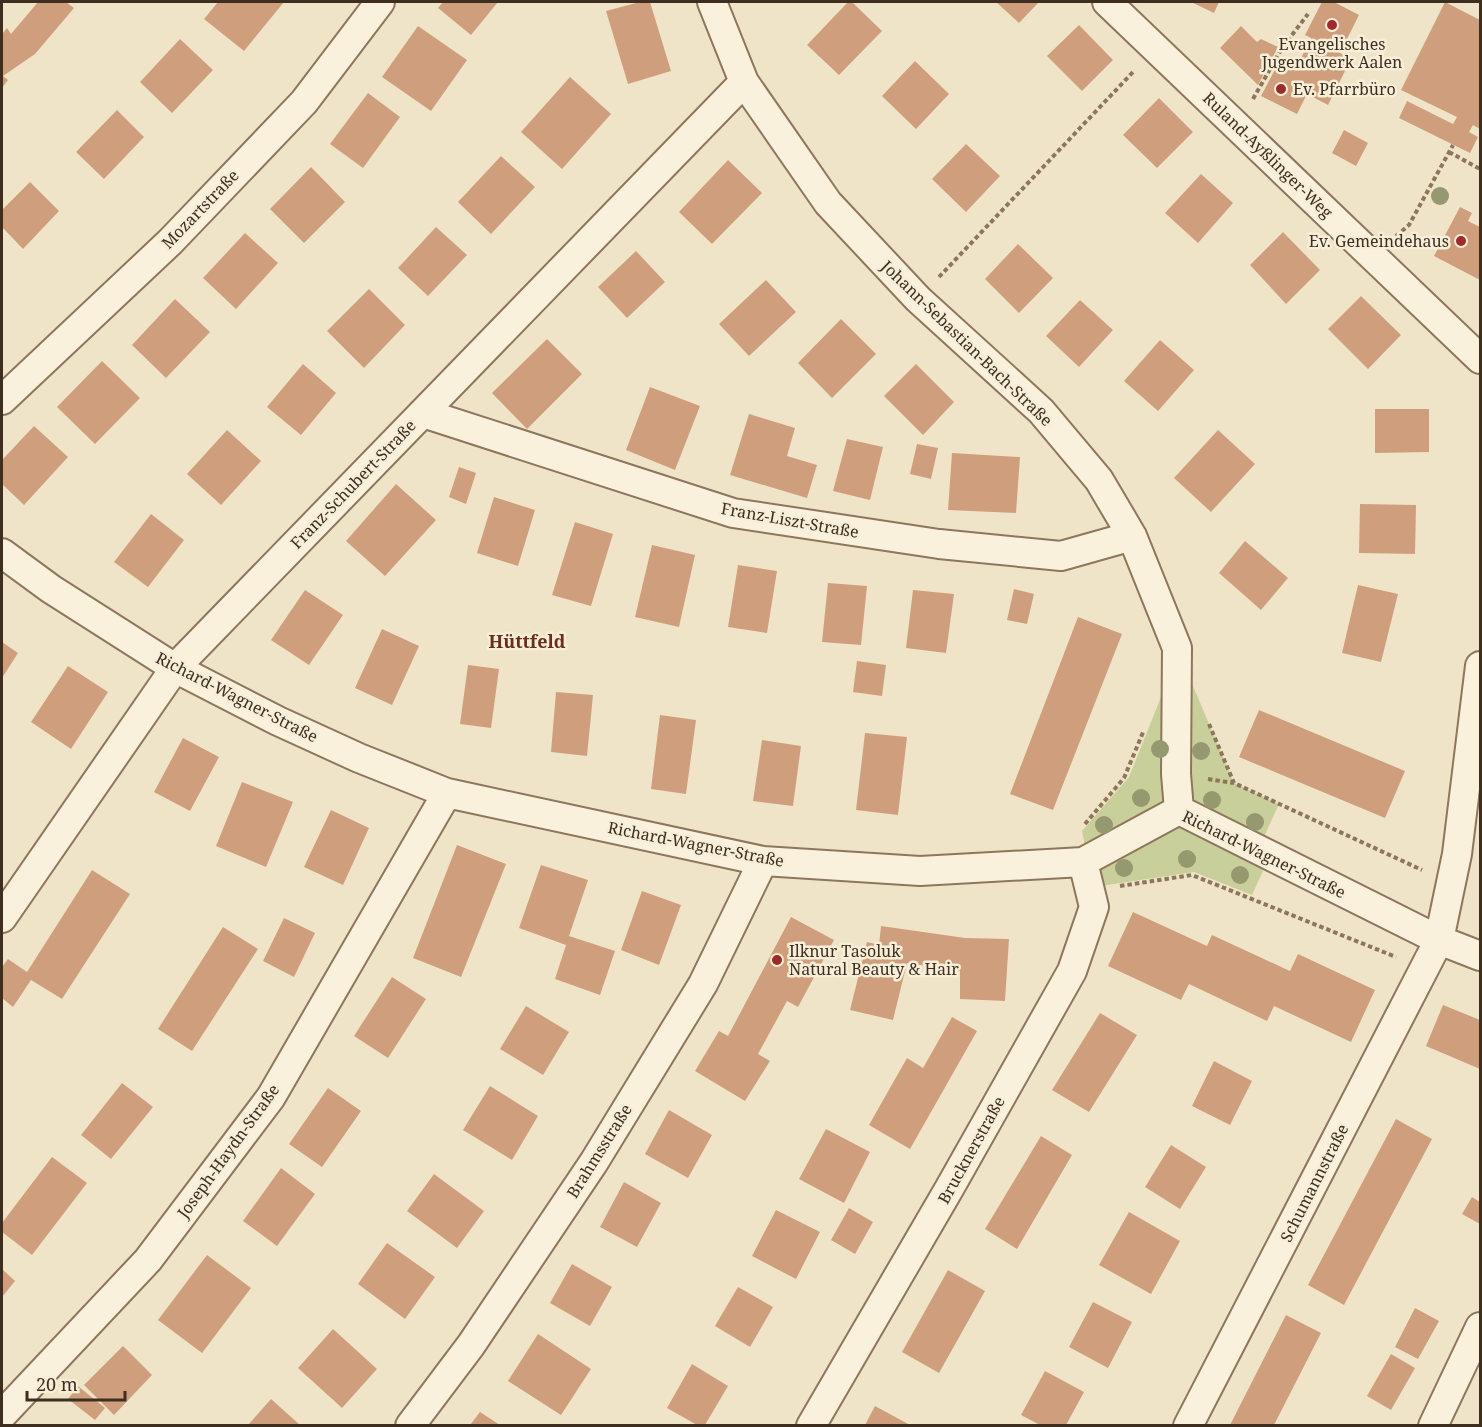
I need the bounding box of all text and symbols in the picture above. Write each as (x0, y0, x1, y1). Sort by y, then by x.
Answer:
marker: Evangelisches Jugendwerk Aalen (1325, 18, 1339, 32)
place label: Evangelisches Jugendwerk Aalen (1261, 33, 1402, 73)
place label: Ev. Pfarrbüro (1293, 78, 1396, 100)
marker: Ev. Pfarrbüro (1274, 82, 1288, 96)
street label: Ruland-Ayßlinger-Weg (1198, 87, 1338, 223)
street label: Mozartstraße (156, 164, 244, 254)
place label: Ev. Gemeindehaus (1309, 230, 1449, 252)
marker: Ev. Gemeindehaus (1454, 234, 1468, 248)
street label: Johann-Sebastian-Bach-Straße (876, 255, 1057, 431)
street label: Franz-Schubert-Straße (285, 414, 421, 554)
street label: Franz-Liszt-Straße (719, 497, 861, 543)
district label: Hüttfeld (489, 629, 566, 653)
street label: Richard-Wagner-Straße (152, 647, 322, 747)
street label: Richard-Wagner-Straße (1179, 805, 1349, 903)
street label: Richard-Wagner-Straße (606, 816, 786, 872)
place label: Ilknur Tasoluk Natural Beauty & Hair (789, 940, 959, 980)
marker: Ilknur Tasoluk Natural Beauty & Hair (770, 953, 784, 967)
street label: Joseph-Haydn-Straße (171, 1080, 284, 1223)
street label: Brucknerstraße (932, 1092, 1010, 1208)
street label: Brahmsstraße (561, 1100, 637, 1202)
street label: Schumannstraße (1275, 1120, 1353, 1246)
scale bar (27, 1364, 124, 1402)
text: 20 m (36, 1372, 78, 1396)

